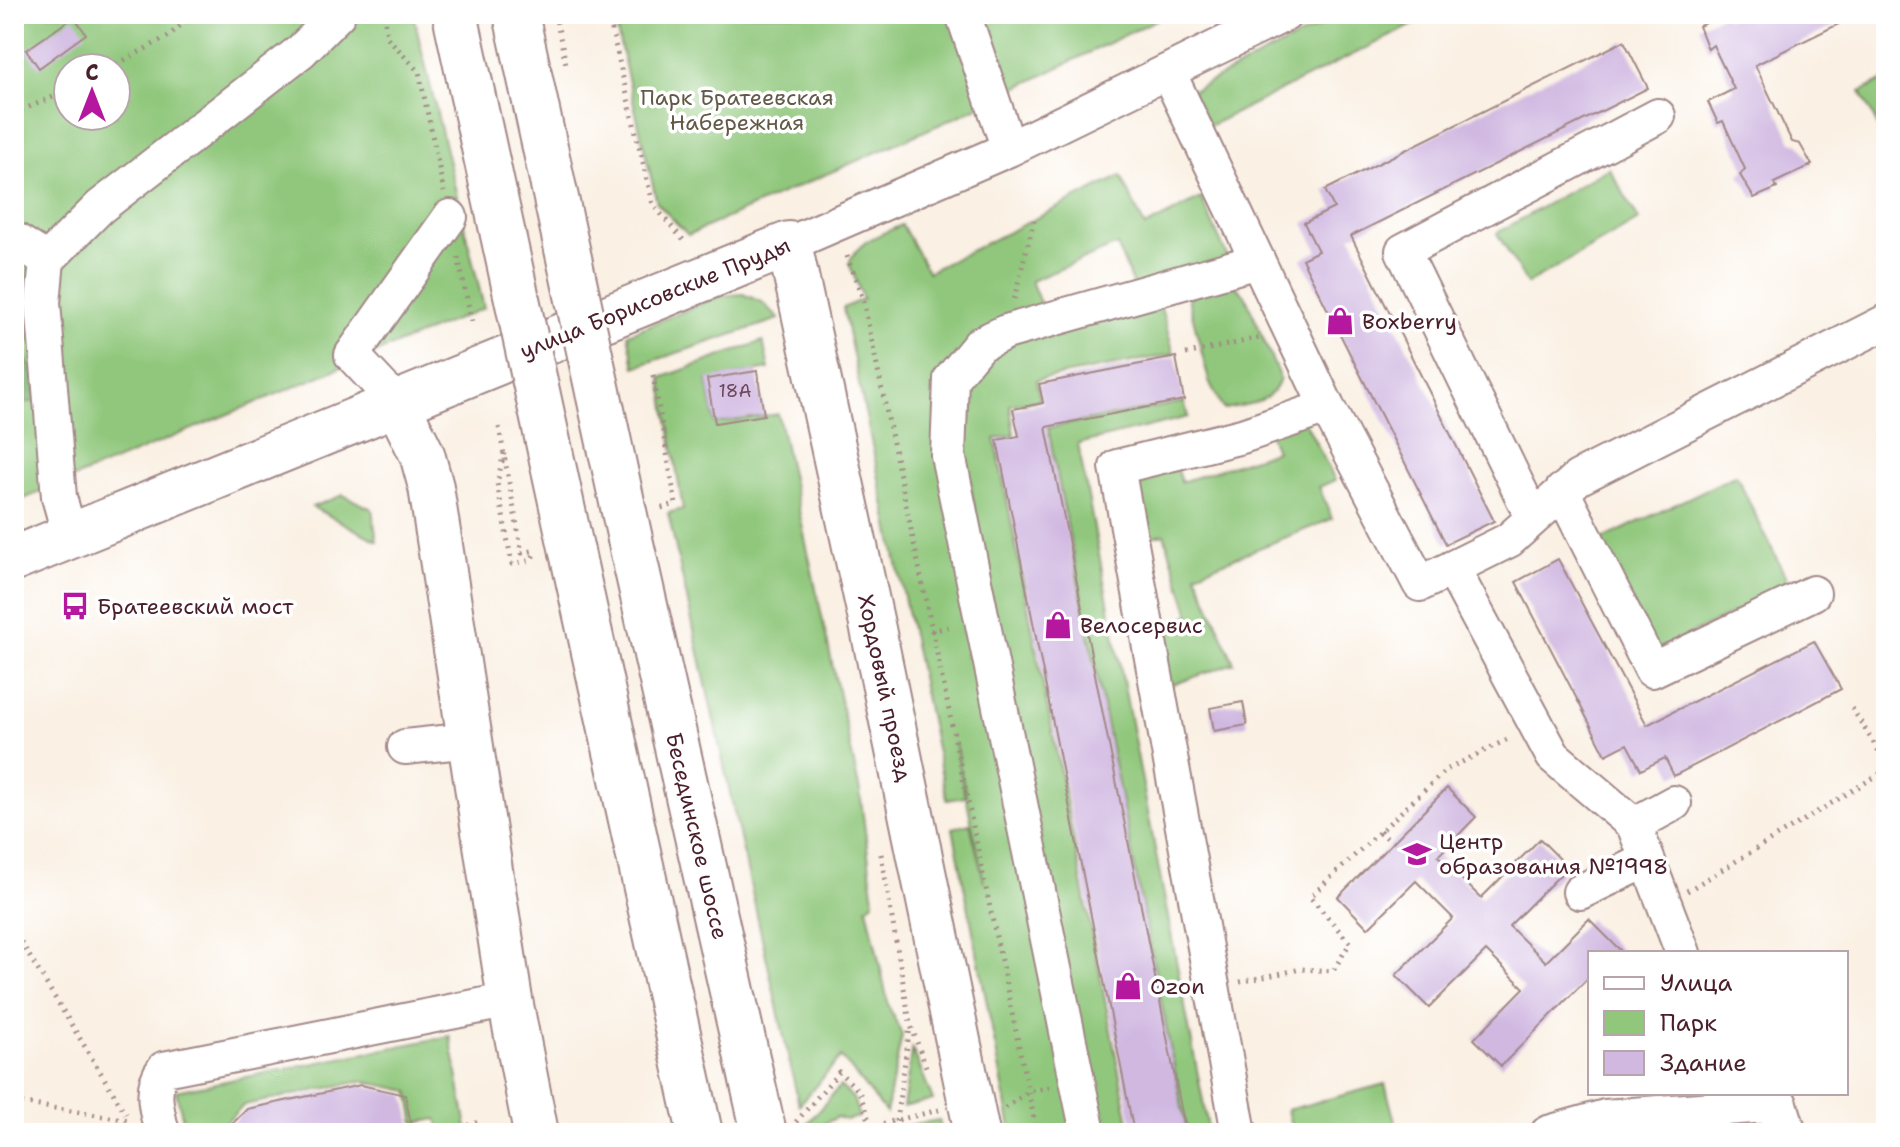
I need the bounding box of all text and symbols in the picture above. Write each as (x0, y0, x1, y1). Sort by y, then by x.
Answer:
north arrow (52, 52, 132, 132)
text: С (85, 58, 99, 87)
park label: Парк Братеевская Набережная (640, 83, 834, 137)
street label: улица Борисовские Пруды (516, 230, 794, 366)
shop icon: Boxberry (1325, 306, 1355, 336)
place label: Boxberry (1362, 307, 1457, 336)
house number: 18А (719, 379, 751, 403)
bus stop icon: Братеевский мост (60, 591, 90, 621)
place label: Братеевский мост (97, 592, 294, 621)
street label: Хордовый проезд (851, 592, 919, 784)
shop icon: Велосервис (1043, 610, 1073, 640)
place label: Велосервис (1080, 611, 1203, 640)
street label: Бесединское шоссе (659, 730, 735, 942)
place label: Центр образования №1998 (1439, 827, 1668, 881)
school or university icon: Центр образования №1998 (1402, 839, 1432, 869)
legend (1588, 951, 1848, 1095)
text: Улица (1660, 967, 1733, 999)
shop icon: Ozon (1113, 971, 1143, 1001)
place label: Ozon (1150, 972, 1205, 1001)
text: Парк (1660, 1007, 1717, 1039)
text: Здание (1660, 1047, 1747, 1079)

